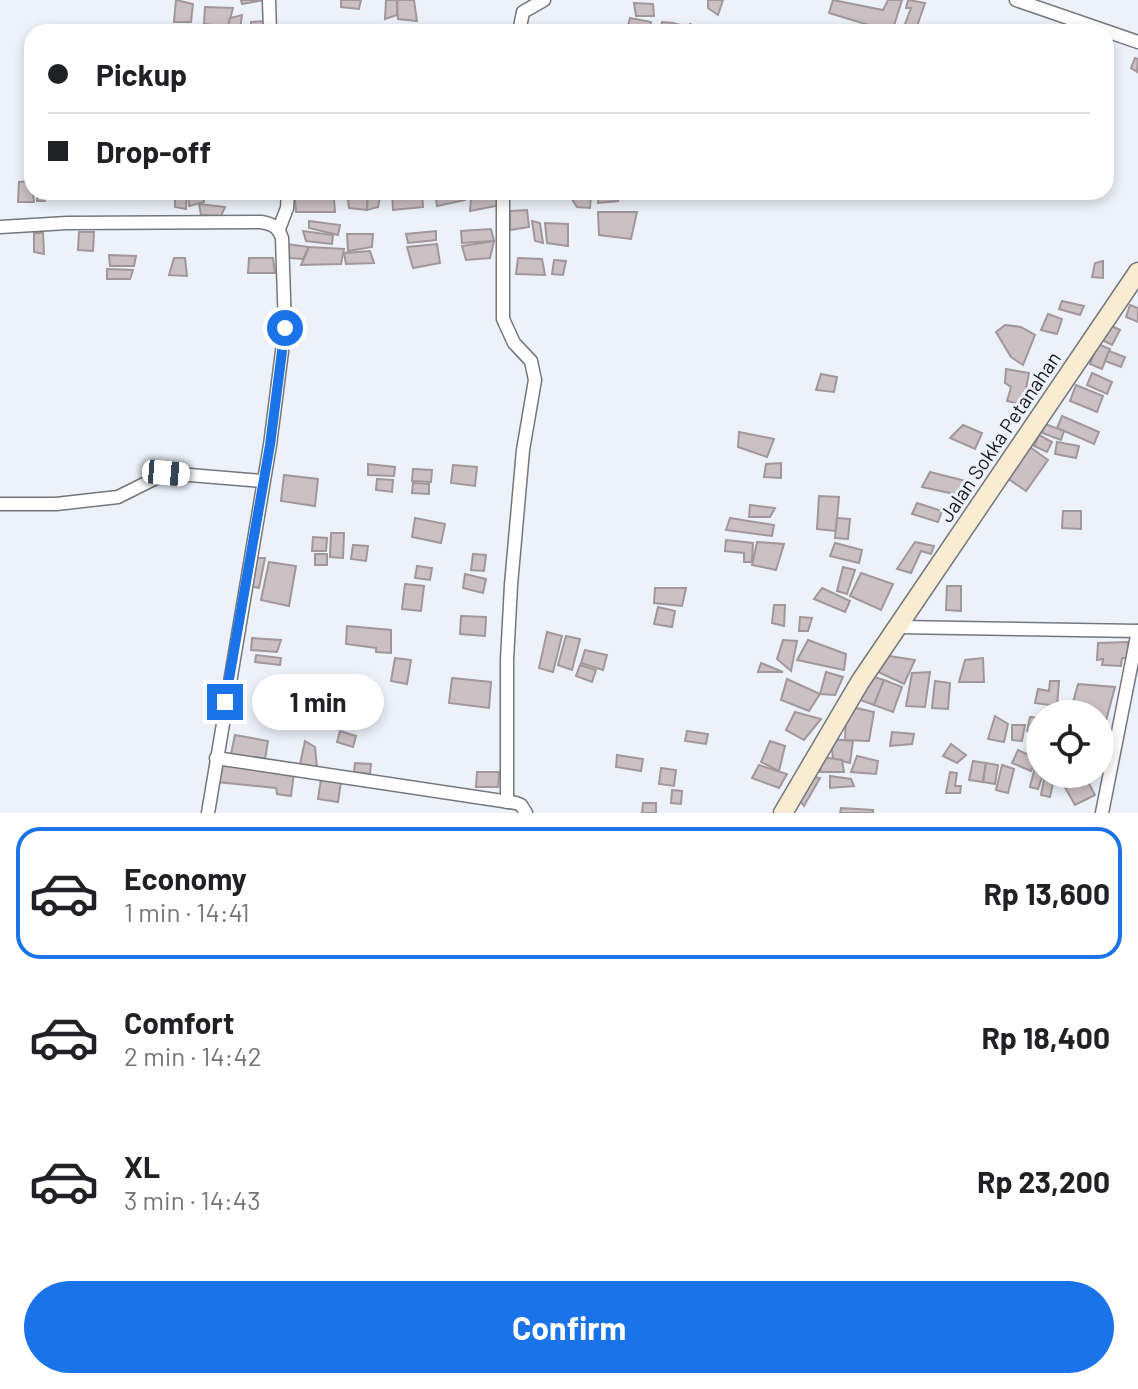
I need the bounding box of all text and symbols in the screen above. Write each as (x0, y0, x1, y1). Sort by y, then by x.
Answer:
text: Pickup (96, 56, 187, 92)
text: Drop-off (96, 133, 211, 169)
route start (267, 310, 303, 346)
street label: Jalan Sokka Petanahan (933, 347, 1065, 526)
car (141, 459, 191, 487)
callout: 1 min (253, 674, 385, 730)
route end (207, 684, 243, 720)
text: 1 min (290, 686, 346, 717)
map controls (1026, 700, 1114, 788)
button: locate (1026, 700, 1114, 788)
icon: car (28, 857, 100, 929)
text: Economy (124, 860, 247, 896)
text: Rp 13,600 (983, 875, 1110, 911)
text: 1 min · 14:41 (124, 896, 250, 927)
icon: car (28, 1001, 100, 1073)
text: Comfort (124, 1004, 234, 1040)
text: Rp 18,400 (981, 1019, 1110, 1055)
text: 2 min · 14:42 (124, 1040, 262, 1071)
icon: car (28, 1145, 100, 1217)
text: XL (124, 1148, 160, 1184)
text: Rp 23,200 (977, 1163, 1110, 1199)
text: 3 min · 14:43 (124, 1184, 261, 1215)
button: Confirm (24, 1281, 1114, 1373)

